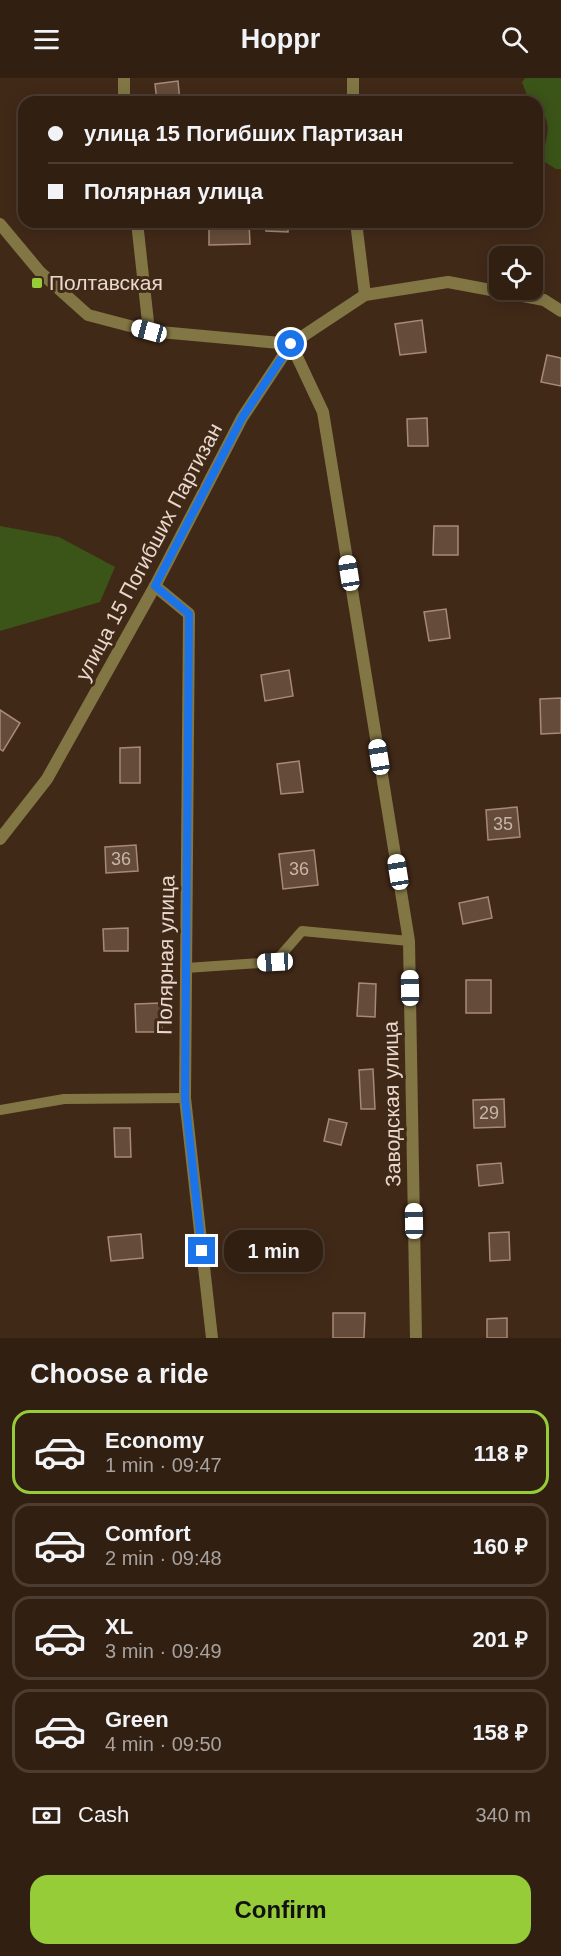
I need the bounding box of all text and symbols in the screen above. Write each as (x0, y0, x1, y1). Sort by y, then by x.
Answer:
icon: menu (30, 23, 63, 56)
icon: search (498, 23, 531, 56)
text: Hoppr (241, 24, 320, 54)
text: улица 15 Погибших Партизан (84, 121, 404, 146)
text: Полярная улица (84, 179, 263, 204)
map controls (489, 246, 543, 300)
button: locate (489, 246, 543, 300)
place label: Полтавская (49, 271, 163, 294)
marker: Полтавская (30, 276, 44, 290)
car (129, 318, 169, 344)
route start (277, 330, 304, 357)
street label: улица 15 Погибших Партизан (71, 419, 226, 684)
car (337, 554, 361, 592)
car (367, 738, 391, 776)
house number: 35 (493, 814, 513, 834)
house number: 36 (111, 849, 131, 869)
car (386, 853, 410, 891)
house number: 36 (289, 859, 309, 879)
street label: Полярная улица (153, 875, 178, 1035)
car (257, 952, 293, 972)
car (401, 970, 419, 1006)
street label: Заводская улица (379, 1021, 404, 1187)
house number: 29 (479, 1103, 499, 1123)
car (405, 1203, 423, 1239)
callout: 1 min (223, 1230, 322, 1272)
route end (188, 1237, 215, 1264)
text: 1 min (247, 1240, 300, 1262)
text: Choose a ride (30, 1359, 209, 1389)
icon: car (33, 1425, 87, 1479)
text: Economy (105, 1428, 204, 1453)
text: 118 ₽ (474, 1441, 528, 1466)
text: 1 min · 09:47 (105, 1454, 222, 1476)
icon: car (33, 1518, 87, 1572)
text: Comfort (105, 1521, 191, 1546)
text: 160 ₽ (472, 1534, 528, 1559)
text: 2 min · 09:48 (105, 1547, 222, 1569)
icon: car (33, 1611, 87, 1665)
text: XL (105, 1614, 133, 1639)
text: 201 ₽ (472, 1627, 528, 1652)
text: 3 min · 09:49 (105, 1640, 222, 1662)
icon: car (33, 1704, 87, 1758)
text: Green (105, 1707, 169, 1732)
text: 158 ₽ (472, 1720, 528, 1745)
text: 4 min · 09:50 (105, 1733, 222, 1755)
icon: cash (30, 1799, 63, 1832)
text: Cash (78, 1802, 129, 1827)
text: 340 m (475, 1804, 531, 1826)
button: Confirm (30, 1875, 531, 1944)

